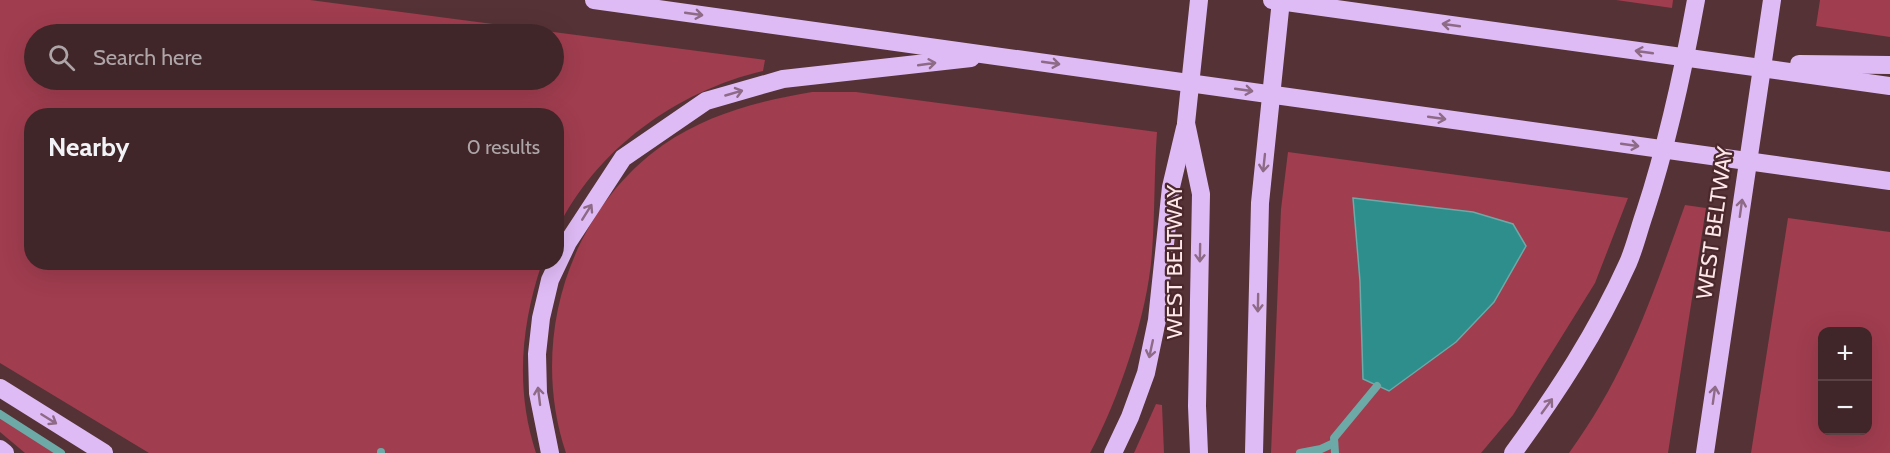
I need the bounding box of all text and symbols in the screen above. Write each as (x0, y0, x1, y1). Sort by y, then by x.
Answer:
one-way arrow (683, 8, 703, 19)
one-way arrow (1441, 19, 1461, 30)
search box (24, 24, 564, 90)
icon: search (45, 41, 78, 74)
text: Search here (93, 44, 202, 71)
one-way arrow (1635, 46, 1654, 57)
one-way arrow (916, 58, 936, 69)
one-way arrow (1041, 58, 1060, 69)
one-way arrow (1234, 85, 1254, 96)
one-way arrow (724, 86, 743, 98)
one-way arrow (1427, 112, 1447, 123)
text: Nearby (48, 131, 129, 163)
text: 0 results (467, 135, 540, 159)
one-way arrow (1620, 139, 1640, 150)
street label: WEST BELTWAY (1690, 145, 1739, 301)
one-way arrow (1258, 152, 1269, 172)
street label: WEST BELTWAY (1161, 185, 1188, 339)
one-way arrow (1735, 199, 1746, 219)
one-way arrow (582, 204, 594, 221)
one-way arrow (1194, 242, 1206, 262)
one-way arrow (1252, 293, 1264, 313)
map controls (1818, 327, 1872, 435)
button: + (1818, 327, 1872, 381)
one-way arrow (1145, 339, 1156, 358)
button: − (1818, 381, 1872, 435)
one-way arrow (533, 386, 544, 406)
one-way arrow (1708, 386, 1719, 405)
one-way arrow (1541, 398, 1553, 414)
one-way arrow (41, 412, 58, 425)

